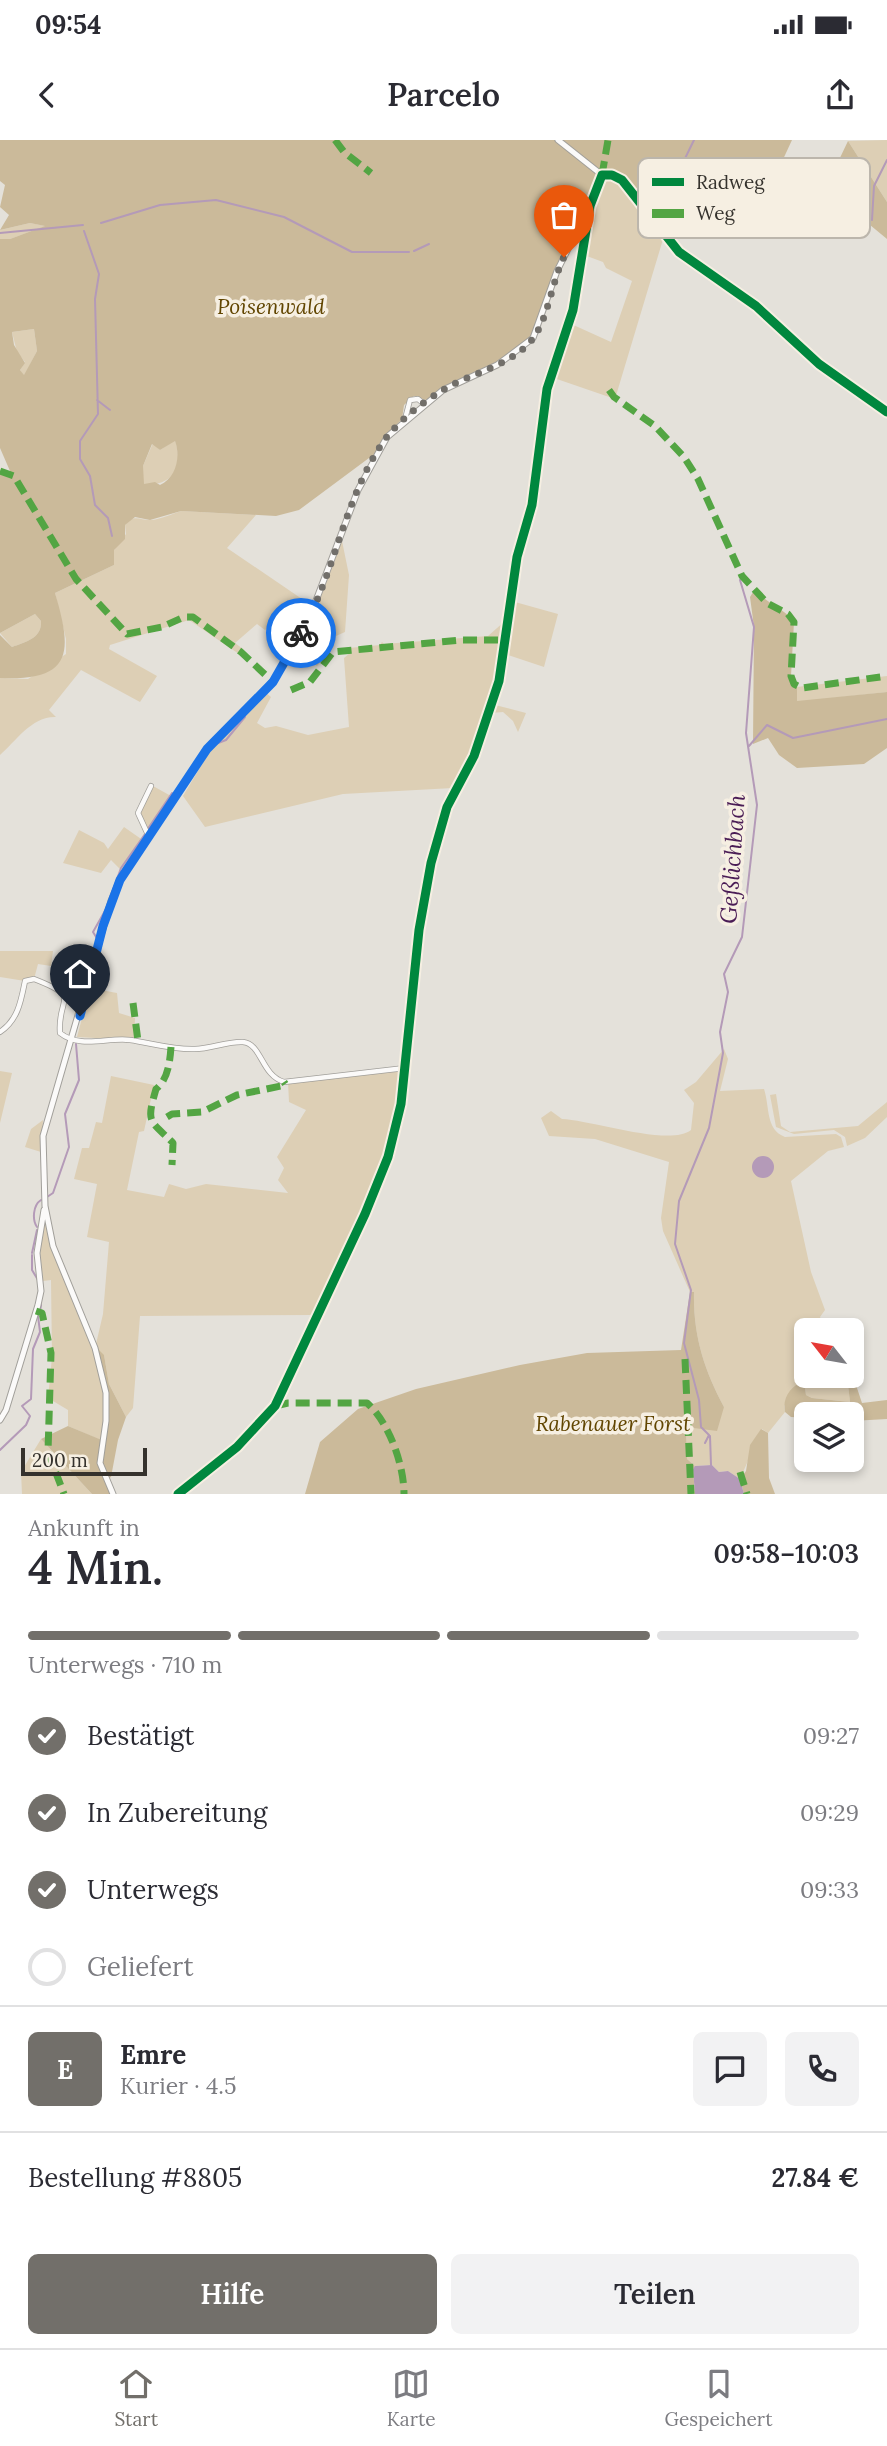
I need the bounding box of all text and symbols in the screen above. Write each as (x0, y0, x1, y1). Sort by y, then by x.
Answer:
text: 09:54 (35, 8, 102, 41)
text: Parcelo (387, 74, 500, 115)
icon: back (28, 76, 66, 114)
icon: share (821, 76, 859, 114)
legend (638, 158, 870, 238)
text: Radweg (696, 170, 765, 194)
pin (534, 185, 594, 257)
icon: bag (545, 196, 583, 234)
text: Weg (696, 201, 735, 225)
park label: Poisenwald (217, 293, 325, 320)
courier (266, 598, 336, 668)
icon: bike (282, 614, 320, 652)
water label: Geßlichbach (713, 793, 751, 925)
pin (50, 944, 110, 1016)
icon: home (61, 955, 99, 993)
north arrow (794, 1318, 864, 1388)
map controls (794, 1318, 864, 1472)
button: layers (794, 1402, 864, 1472)
park label: Rabenauer Forst (535, 1410, 691, 1437)
scale bar (21, 1445, 147, 1477)
text: 200 m (32, 1448, 88, 1472)
text: Ankunft in (28, 1513, 140, 1542)
text: 09:58–10:03 (714, 1537, 859, 1570)
text: 4 Min. (28, 1538, 163, 1597)
text: Unterwegs · 710 m (28, 1650, 222, 1679)
icon: check (28, 1717, 66, 1755)
text: Bestätigt (87, 1719, 194, 1752)
text: 09:27 (803, 1721, 859, 1750)
icon: check (28, 1794, 66, 1832)
text: In Zubereitung (87, 1796, 267, 1829)
text: 09:29 (800, 1798, 859, 1827)
icon: check (28, 1871, 66, 1909)
text: Unterwegs (87, 1873, 219, 1906)
text: 09:33 (800, 1875, 859, 1904)
text: Geliefert (87, 1950, 194, 1983)
button: chat (693, 2032, 767, 2106)
button: phone (785, 2032, 859, 2106)
text: Emre (120, 2038, 186, 2071)
text: E (57, 2053, 73, 2086)
text: Kurier · 4.5 (120, 2071, 237, 2100)
text: Bestellung #8805 (28, 2161, 242, 2194)
text: 27.84 € (772, 2161, 859, 2194)
button: Hilfe (28, 2254, 437, 2334)
button: Teilen (451, 2254, 859, 2334)
tab: Start (114, 2365, 158, 2431)
tab: Karte (387, 2365, 436, 2431)
tab: Gespeichert (665, 2365, 773, 2431)

